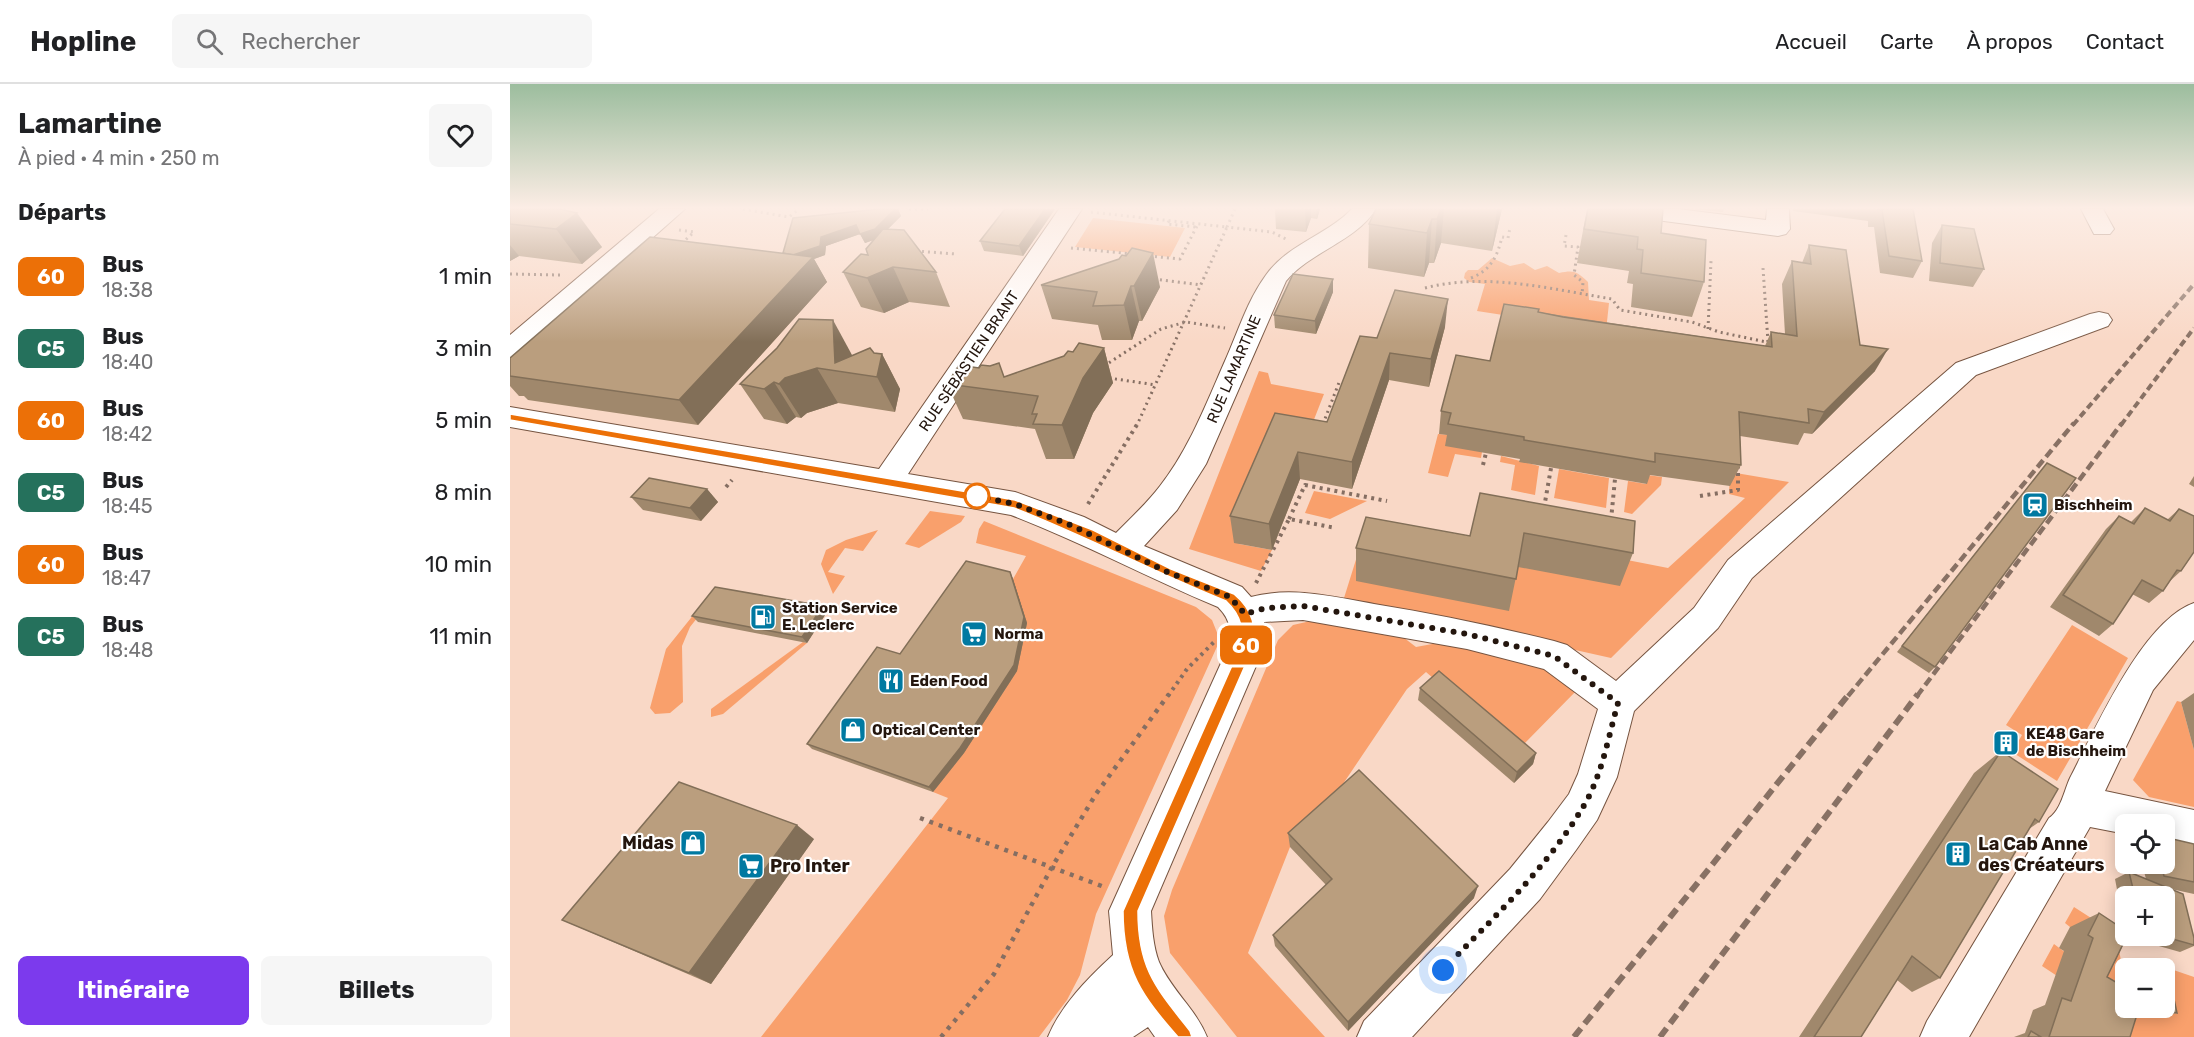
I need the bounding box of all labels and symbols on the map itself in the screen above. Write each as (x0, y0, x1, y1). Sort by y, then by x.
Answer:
street label: RUE SÉBASTIEN BRANT (915, 287, 1023, 435)
street label: RUE LAMARTINE (1203, 312, 1265, 426)
unlabelled marker (964, 483, 990, 509)
station icon: Bischheim (2020, 490, 2050, 520)
place label: Bischheim (2054, 496, 2132, 514)
place label: Station Service E. Leclerc (782, 599, 898, 634)
fuel station icon: Station Service E. Leclerc (748, 602, 778, 632)
supermarket icon: Norma (959, 619, 989, 649)
place label: Norma (994, 625, 1044, 643)
line badge: 60 (1219, 626, 1273, 664)
restaurant icon: Eden Food (876, 666, 906, 696)
place label: Eden Food (910, 672, 988, 690)
shop icon: Optical Center (838, 715, 868, 745)
place label: Optical Center (872, 721, 981, 739)
place label: KE48 Gare de Bischheim (2026, 725, 2126, 760)
building icon: KE48 Gare de Bischheim (1991, 728, 2021, 758)
shop icon: Midas (678, 828, 708, 858)
place label: Midas (622, 832, 674, 854)
place label: La Cab Anne des Créateurs (1978, 833, 2105, 876)
building icon: La Cab Anne des Créateurs (1943, 839, 1973, 869)
supermarket icon: Pro Inter (736, 851, 766, 881)
place label: Pro Inter (770, 855, 850, 877)
your location (1428, 955, 1458, 985)

